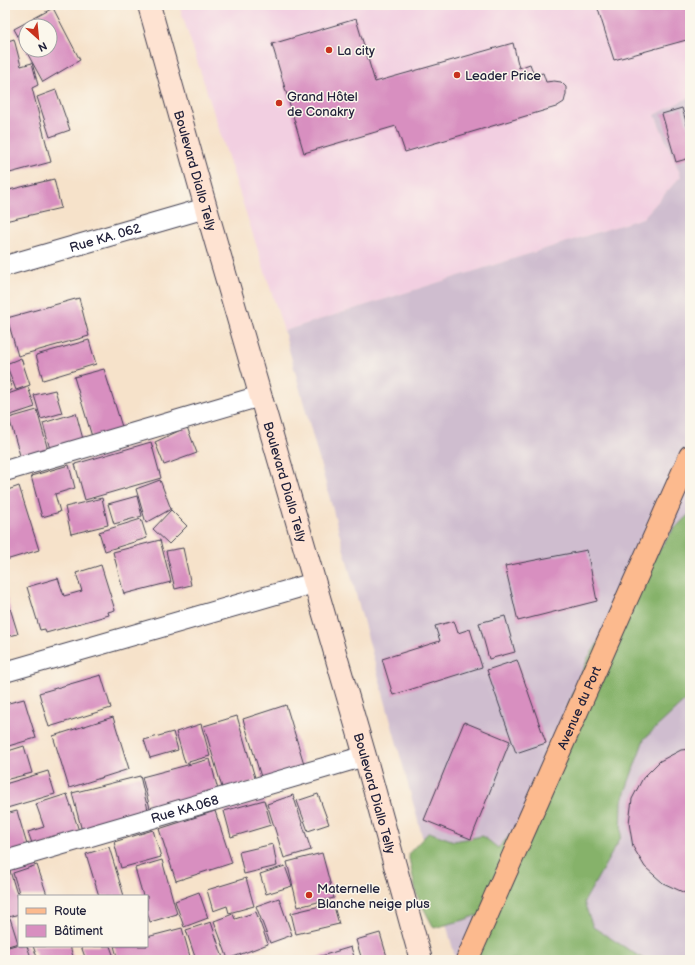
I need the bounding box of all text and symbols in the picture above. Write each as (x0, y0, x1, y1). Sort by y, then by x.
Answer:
north arrow (18, 18, 58, 58)
text: N (36, 39, 49, 54)
place label: La city (337, 43, 375, 59)
marker: La city (324, 45, 334, 55)
place label: Leader Price (465, 68, 541, 84)
marker: Leader Price (452, 70, 462, 80)
place label: Grand Hôtel de Conakry (287, 89, 358, 120)
marker: Grand Hôtel de Conakry (274, 98, 284, 108)
street label: Boulevard Diallo Telly (170, 109, 219, 233)
street label: Rue KA. 062 (68, 220, 143, 256)
street label: Boulevard Diallo Telly (259, 420, 310, 544)
street label: Avenue du Port (554, 664, 605, 752)
street label: Boulevard Diallo Telly (350, 731, 398, 856)
street label: Rue KA.068 (149, 792, 221, 827)
place label: Maternelle Blanche neige plus (317, 881, 430, 912)
marker: Maternelle Blanche neige plus (304, 890, 314, 900)
legend (18, 895, 148, 947)
text: Route (54, 904, 86, 919)
text: Bâtiment (54, 924, 103, 939)

